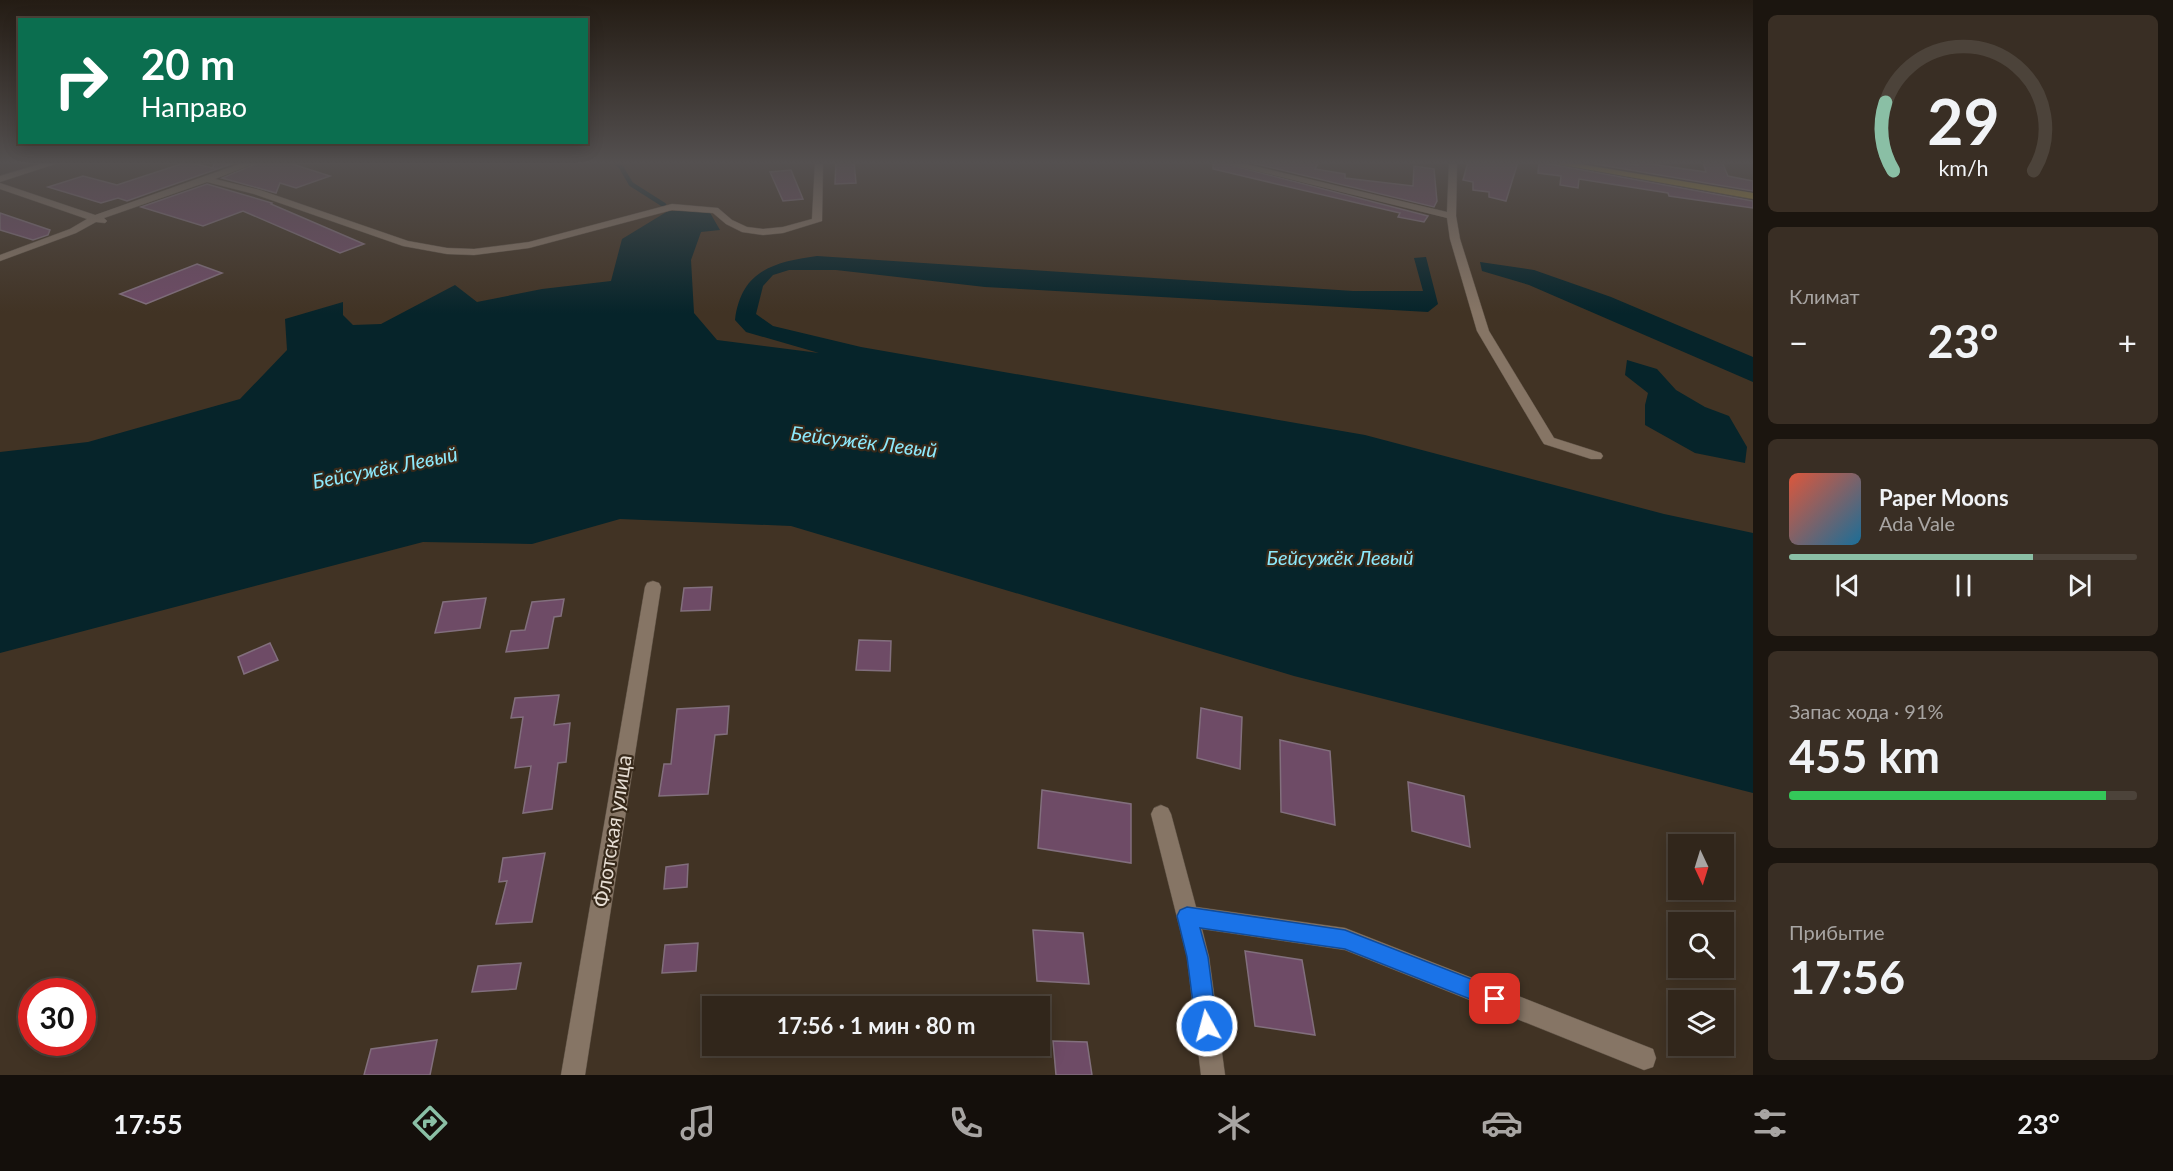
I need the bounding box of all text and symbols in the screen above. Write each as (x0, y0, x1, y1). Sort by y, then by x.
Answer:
text: 20 m (141, 39, 235, 89)
icon: right (42, 42, 120, 120)
text: 29 (1927, 83, 1999, 158)
text: Направо (141, 90, 247, 123)
text: km/h (1938, 155, 1988, 181)
text: Климат (1789, 284, 1860, 308)
text: 23° (1928, 314, 1998, 368)
text: − (1789, 322, 1808, 362)
text: + (2118, 322, 2137, 362)
water label: Бейсужёк Левый (790, 420, 939, 462)
water label: Бейсужёк Левый (310, 441, 459, 493)
text: Paper Moons (1879, 484, 2009, 511)
text: Ada Vale (1879, 511, 1955, 535)
water label: Бейсужёк Левый (1266, 545, 1414, 569)
icon: previous (1831, 569, 1864, 602)
icon: pause (1947, 569, 1980, 602)
icon: next (2063, 569, 2096, 602)
text: Запас хода · 91% (1789, 699, 1944, 723)
text: 455 km (1789, 729, 1940, 783)
street label: Флотская улица (587, 753, 636, 909)
north arrow (1668, 834, 1734, 900)
map controls (1668, 834, 1734, 1056)
button: search (1668, 912, 1734, 978)
text: Прибытие (1789, 920, 1885, 944)
text: 17:56 (1789, 950, 1905, 1004)
pin (1469, 973, 1520, 1024)
speed limit sign: 30 (18, 978, 96, 1056)
icon: arrive (1478, 982, 1511, 1015)
button: layers (1668, 990, 1734, 1056)
position arrow (1175, 994, 1239, 1058)
text: 17:56 · 1 мин · 80 m (777, 1012, 975, 1039)
icon: directions (409, 1102, 451, 1144)
icon: music (677, 1102, 719, 1144)
icon: phone (945, 1102, 987, 1144)
icon: climate (1213, 1102, 1255, 1144)
icon: car (1481, 1102, 1523, 1144)
icon: filters (1749, 1102, 1791, 1144)
text: 17:55 (113, 1107, 183, 1140)
text: 23° (2017, 1107, 2060, 1140)

